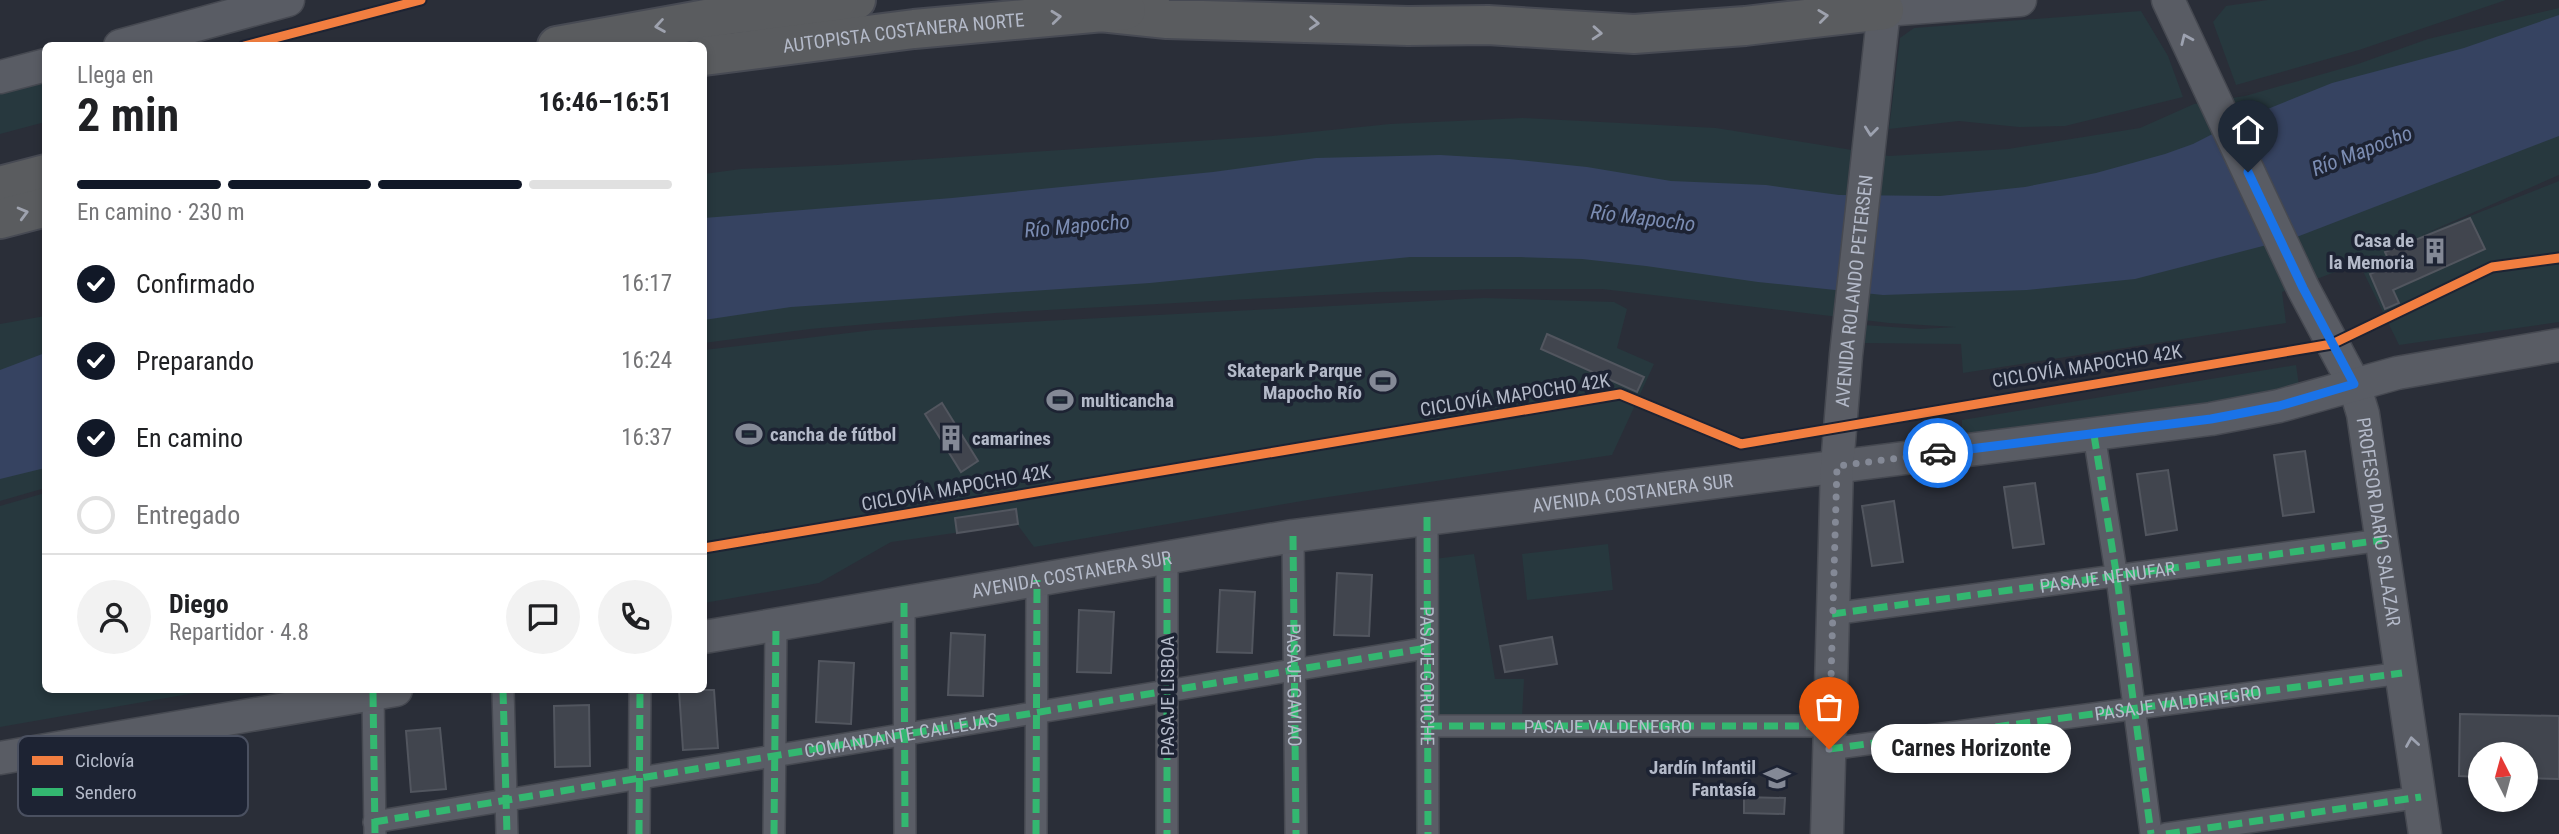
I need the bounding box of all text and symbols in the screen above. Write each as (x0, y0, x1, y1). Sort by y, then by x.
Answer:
street label: AUTOPISTA COSTANERA NORTE (781, 8, 1025, 57)
one-way arrow (1050, 9, 1061, 24)
one-way arrow (1817, 9, 1829, 24)
one-way arrow (1309, 15, 1320, 30)
one-way arrow (654, 18, 666, 33)
one-way arrow (1592, 25, 1603, 40)
one-way arrow (2180, 34, 2194, 46)
text: Llega en (77, 62, 154, 89)
text: 16:46–16:51 (538, 87, 672, 117)
text: 2 min (77, 88, 179, 142)
pin (2218, 100, 2278, 172)
icon: home (2229, 111, 2267, 149)
water label: Río Mapocho (2308, 121, 2416, 181)
one-way arrow (1863, 125, 1878, 137)
street label: AVENIDA ROLANDO PETERSEN (1830, 174, 1877, 408)
text: En camino · 230 m (77, 199, 245, 226)
water label: Río Mapocho (1589, 200, 1697, 236)
one-way arrow (17, 207, 29, 221)
water label: Río Mapocho (1023, 209, 1131, 243)
place label: Casa de la Memoria (2329, 229, 2414, 274)
building icon: Casa de la Memoria (2420, 236, 2450, 266)
icon: check (77, 265, 115, 303)
text: Confirmado (136, 269, 255, 299)
text: 16:17 (621, 270, 672, 297)
street label: CICLOVÍA MAPOCHO 42K (1991, 340, 2184, 392)
icon: check (77, 342, 115, 380)
text: Preparando (136, 346, 254, 376)
text: 16:24 (621, 347, 672, 374)
place label: Skatepark Parque Mapocho Río (1227, 359, 1362, 404)
sports icon: Skatepark Parque Mapocho Río (1368, 366, 1398, 396)
street label: CICLOVÍA MAPOCHO 42K (1419, 369, 1612, 421)
sports icon: multicancha (1045, 385, 1075, 415)
place label: multicancha (1081, 389, 1174, 412)
street label: PROFESOR DARÍO SALAZAR (2352, 416, 2406, 628)
courier (1903, 418, 1973, 488)
icon: check (77, 419, 115, 457)
sports icon: cancha de fútbol (734, 419, 764, 449)
text: En camino (136, 423, 243, 453)
place label: cancha de fútbol (770, 423, 896, 446)
building icon: camarines (936, 423, 966, 453)
text: 16:37 (621, 424, 672, 451)
place label: camarines (972, 427, 1051, 450)
icon: car (1919, 434, 1957, 472)
street label: CICLOVÍA MAPOCHO 42K (860, 460, 1053, 516)
street label: AVENIDA COSTANERA SUR (1531, 469, 1734, 517)
text: Entregado (136, 500, 240, 530)
street label: AVENIDA COSTANERA SUR (970, 546, 1173, 602)
street label: PASAJE NENUFAR (2038, 556, 2177, 597)
button: person (77, 580, 151, 654)
button: chat (506, 580, 580, 654)
button: phone (598, 580, 672, 654)
text: Diego (169, 589, 229, 619)
street label: PASAJE GORUCHE (1416, 606, 1439, 746)
text: Repartidor · 4.8 (169, 619, 309, 646)
street label: PASAJE GAVIAO (1282, 623, 1307, 747)
street label: PASAJE LISBOA (1156, 636, 1179, 756)
pin (1799, 677, 1859, 749)
street label: PASAJE VALDENEGRO (2093, 680, 2263, 725)
icon: bag (1810, 688, 1848, 726)
street label: COMANDANTE CALLEJAS (803, 708, 999, 762)
street label: PASAJE VALDENEGRO (1524, 715, 1692, 738)
callout: Carnes Horizonte (1871, 724, 2070, 774)
text: Carnes Horizonte (1891, 735, 2051, 762)
legend (18, 736, 248, 816)
one-way arrow (2405, 736, 2420, 748)
north arrow (2468, 742, 2538, 812)
map controls (2468, 742, 2538, 812)
text: Ciclovía (75, 749, 134, 772)
place label: Jardín Infantil Fantasía (1649, 756, 1756, 801)
school or university icon: Jardín Infantil Fantasía (1762, 763, 1792, 793)
text: Sendero (75, 781, 136, 804)

